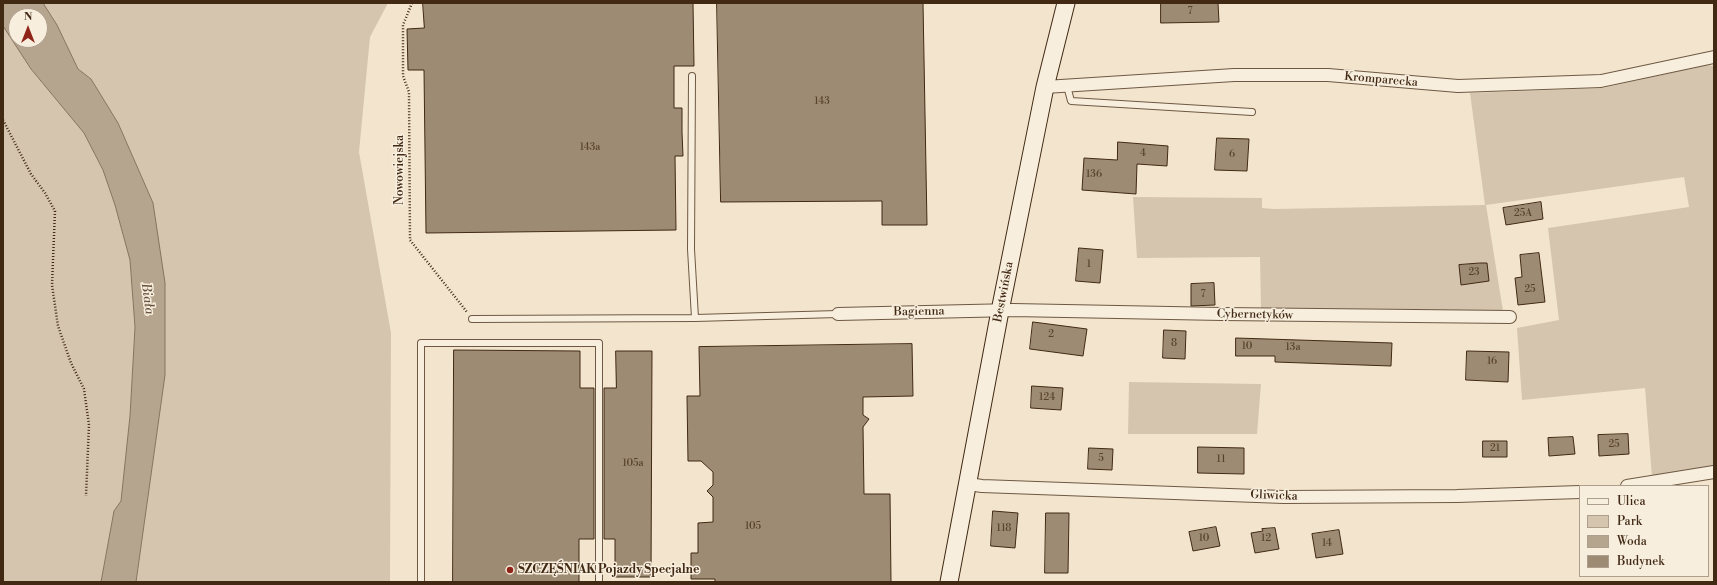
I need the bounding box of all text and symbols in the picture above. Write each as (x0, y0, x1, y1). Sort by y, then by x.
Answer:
house number: 7 (1187, 6, 1193, 18)
north arrow (8, 8, 48, 48)
text: N (24, 10, 32, 24)
street label: Kromparecka (1344, 70, 1418, 90)
house number: 143 (814, 96, 830, 108)
street label: Nowowiejska (393, 135, 407, 205)
house number: 143a (580, 142, 600, 154)
house number: 4 (1140, 148, 1146, 160)
house number: 6 (1229, 149, 1235, 161)
house number: 136 (1086, 169, 1102, 181)
house number: 25A (1514, 208, 1532, 220)
house number: 1 (1087, 259, 1091, 271)
street label: Bestwińska (991, 260, 1017, 324)
house number: 23 (1468, 267, 1480, 279)
water label: Biała (137, 282, 157, 316)
house number: 25 (1524, 284, 1536, 296)
house number: 7 (1200, 289, 1206, 301)
street label: Bagienna (893, 304, 945, 320)
street label: Cybernetyków (1217, 307, 1293, 323)
house number: 2 (1048, 329, 1054, 341)
house number: 8 (1171, 338, 1177, 350)
house number: 10 (1242, 341, 1252, 353)
house number: 13a (1286, 342, 1300, 354)
house number: 16 (1487, 356, 1497, 368)
house number: 124 (1039, 392, 1055, 404)
house number: 25 (1608, 439, 1620, 451)
house number: 21 (1490, 443, 1500, 455)
house number: 5 (1098, 453, 1104, 465)
house number: 11 (1217, 454, 1225, 466)
house number: 105a (622, 458, 644, 470)
legend (1579, 485, 1709, 577)
street label: Gliwicka (1250, 488, 1298, 504)
text: Ulica (1617, 494, 1646, 509)
text: Park (1617, 514, 1642, 529)
house number: 105 (745, 521, 761, 533)
house number: 118 (997, 523, 1011, 535)
house number: 10 (1199, 533, 1209, 545)
house number: 12 (1261, 533, 1271, 545)
text: Woda (1617, 534, 1647, 549)
house number: 14 (1322, 538, 1332, 550)
text: Budynek (1617, 554, 1665, 569)
place label: SZCZĘŚNIAK Pojazdy Specjalne (518, 563, 699, 577)
marker: SZCZĘŚNIAK Pojazdy Specjalne (505, 565, 515, 575)

